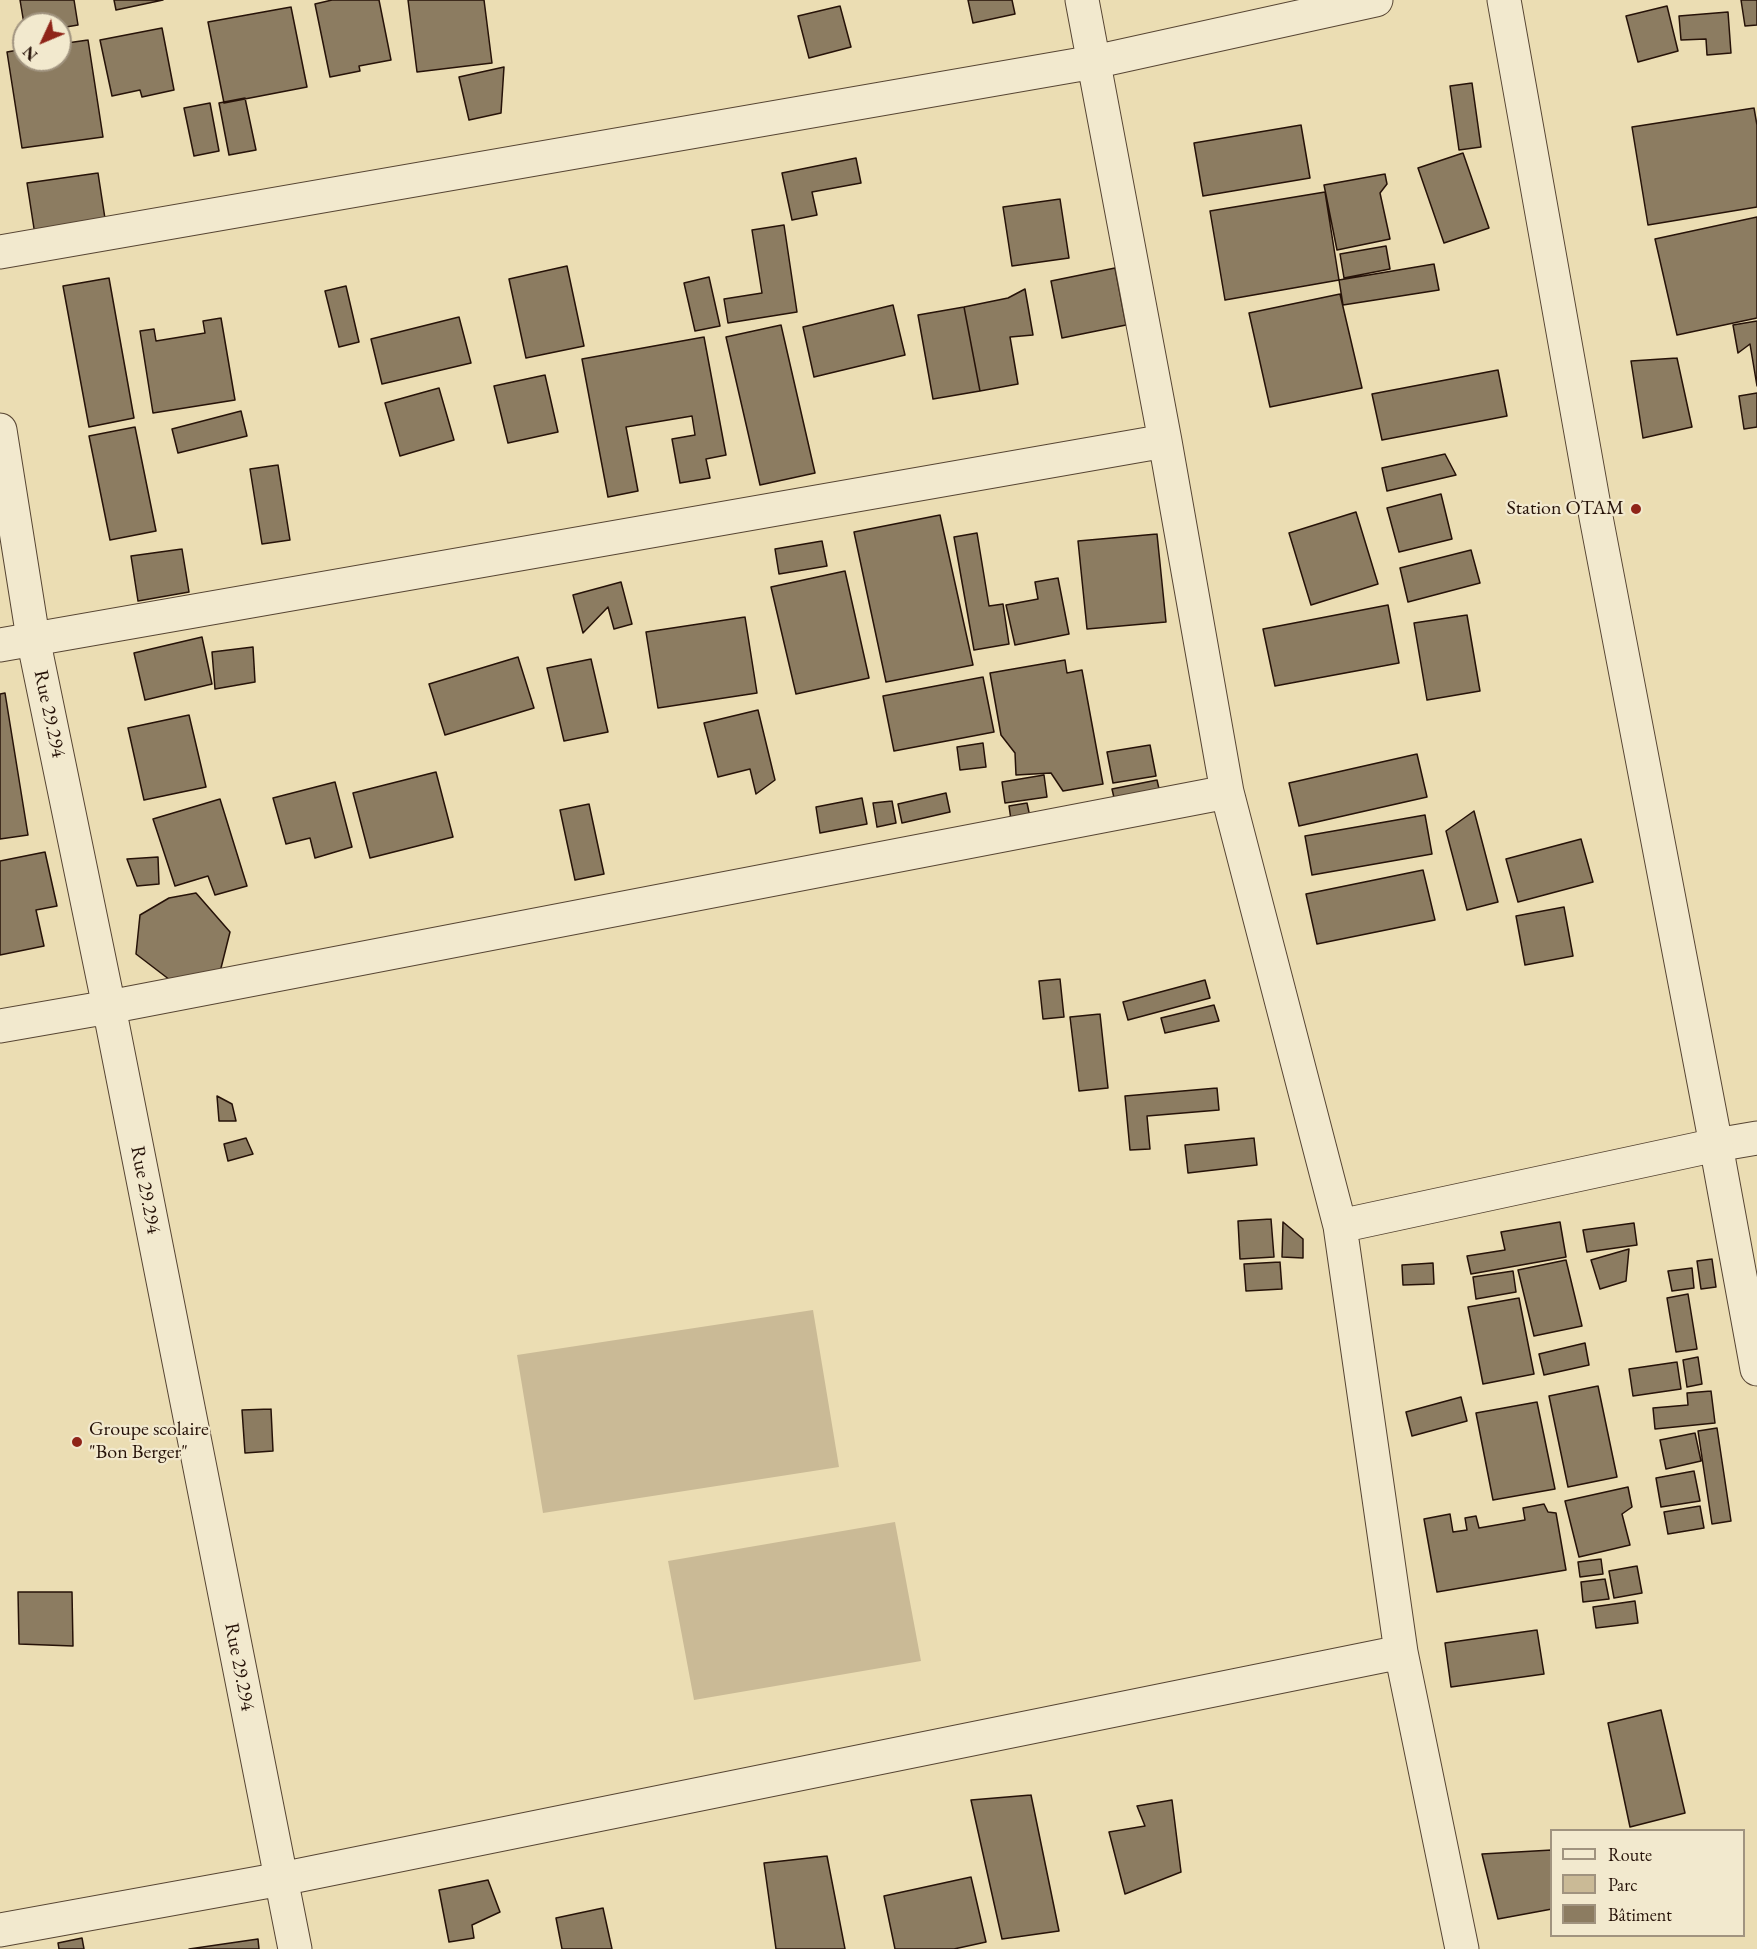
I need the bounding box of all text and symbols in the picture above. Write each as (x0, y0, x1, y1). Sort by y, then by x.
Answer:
north arrow (12, 12, 72, 72)
text: N (18, 42, 42, 65)
place label: Station OTAM (1506, 497, 1624, 521)
marker: Station OTAM (1629, 502, 1643, 516)
street label: Rue 29.294 (28, 668, 70, 760)
street label: Rue 29.294 (125, 1144, 165, 1236)
place label: Groupe scolaire "Bon Berger" (89, 1418, 209, 1465)
marker: Groupe scolaire "Bon Berger" (70, 1435, 84, 1449)
street label: Rue 29.294 (219, 1621, 259, 1713)
legend (1550, 1829, 1745, 1937)
text: Route (1608, 1843, 1652, 1866)
text: Parc (1608, 1873, 1638, 1896)
text: Bâtiment (1608, 1903, 1672, 1926)

